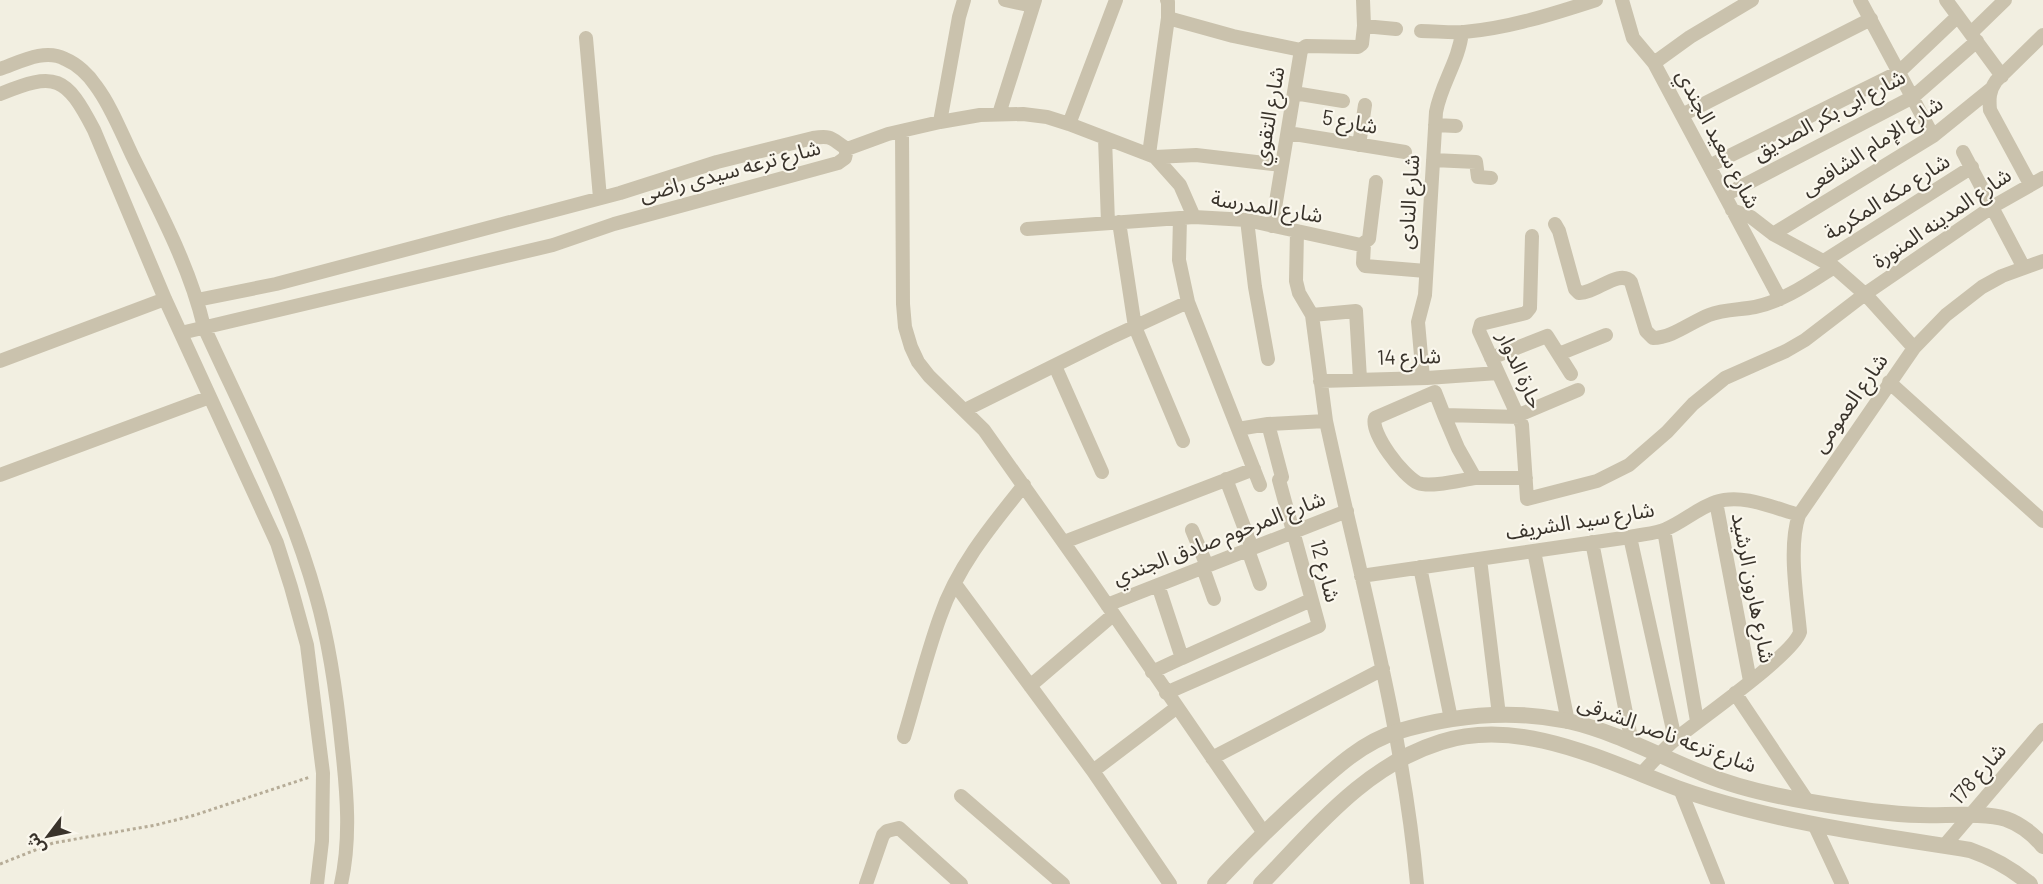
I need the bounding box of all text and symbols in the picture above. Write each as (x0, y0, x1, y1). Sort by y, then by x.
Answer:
street label: شارع ابى بكر الصديق (1748, 63, 1911, 168)
street label: شارع التقوي (1247, 64, 1293, 168)
street label: شارع سعيد الجندي (1668, 64, 1766, 214)
street label: شارع الإمام الشافعى (1796, 90, 1950, 204)
street label: شارع 5 (1320, 103, 1380, 142)
street label: شارع ترعه سيدى راضى (636, 133, 824, 210)
street label: شارع مكه المكرمة (1819, 147, 1956, 248)
street label: شارع النادى (1392, 154, 1427, 250)
street label: شارع المدينه المنورة (1867, 161, 2017, 276)
street label: شارع المدرسة (1209, 184, 1325, 231)
street label: حارة الدوار (1492, 326, 1549, 412)
street label: شارع 14 (1376, 342, 1442, 373)
street label: شارع العمومى (1806, 348, 1895, 459)
street label: شارع المرحوم صادق الجندي (1109, 485, 1330, 593)
street label: شارع سيد الشريف (1504, 495, 1656, 548)
street label: شارع هارون الرشيد (1724, 510, 1781, 666)
street label: شارع 12 (1302, 537, 1347, 606)
street label: شارع ترعه ناصر الشرقى (1573, 689, 1760, 780)
street label: شارع 178 (1943, 737, 2013, 812)
north arrow (18, 806, 78, 866)
text: ش (21, 829, 50, 859)

